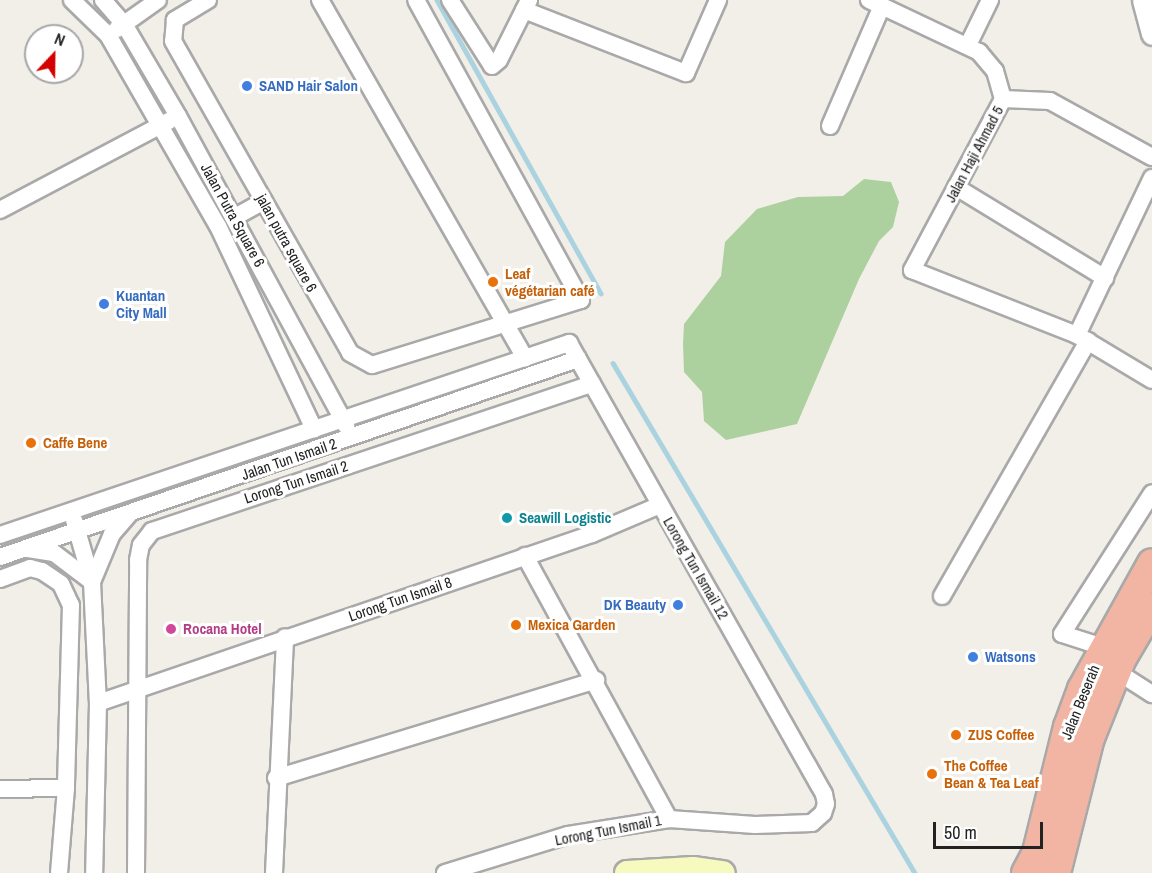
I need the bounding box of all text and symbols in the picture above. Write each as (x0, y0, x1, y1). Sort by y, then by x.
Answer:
north arrow (24, 24, 84, 84)
text: N (51, 27, 69, 51)
place label: SAND Hair Salon (259, 77, 358, 95)
marker: SAND Hair Salon (240, 79, 254, 93)
street label: Jalan Haji Ahmad 5 (941, 102, 1007, 206)
street label: Jalan Putra Square 6 (197, 160, 269, 270)
street label: jalan putra square 6 (253, 191, 321, 295)
place label: Leaf végétarian café (505, 264, 595, 299)
marker: Leaf végétarian café (486, 275, 500, 289)
place label: Kuantan City Mall (116, 286, 167, 321)
marker: Kuantan City Mall (97, 297, 111, 311)
place label: Caffe Bene (43, 434, 107, 452)
street label: Jalan Tun Ismail 2 (239, 434, 339, 484)
marker: Caffe Bene (24, 436, 38, 450)
street label: Lorong Tun Ismail 2 (242, 457, 350, 507)
place label: Seawill Logistic (519, 509, 611, 527)
marker: Seawill Logistic (500, 511, 514, 525)
street label: Lorong Tun Ismail 12 (659, 514, 733, 622)
street label: Lorong Tun Ismail 8 (346, 573, 454, 625)
place label: DK Beauty (604, 596, 666, 614)
marker: DK Beauty (671, 598, 685, 612)
place label: Mexica Garden (528, 616, 616, 634)
marker: Mexica Garden (509, 618, 523, 632)
place label: Rocana Hotel (183, 620, 262, 638)
marker: Rocana Hotel (164, 622, 178, 636)
place label: Watsons (985, 648, 1036, 666)
marker: Watsons (966, 650, 980, 664)
street label: Jalan Beserah (1057, 662, 1103, 742)
place label: ZUS Coffee (968, 726, 1034, 744)
marker: ZUS Coffee (949, 728, 963, 742)
place label: The Coffee Bean & Tea Leaf (944, 756, 1039, 791)
marker: The Coffee Bean & Tea Leaf (925, 767, 939, 781)
scale bar (936, 810, 1046, 848)
street label: Lorong Tun Ismail 1 (553, 811, 663, 849)
text: 50 m (944, 820, 977, 845)

